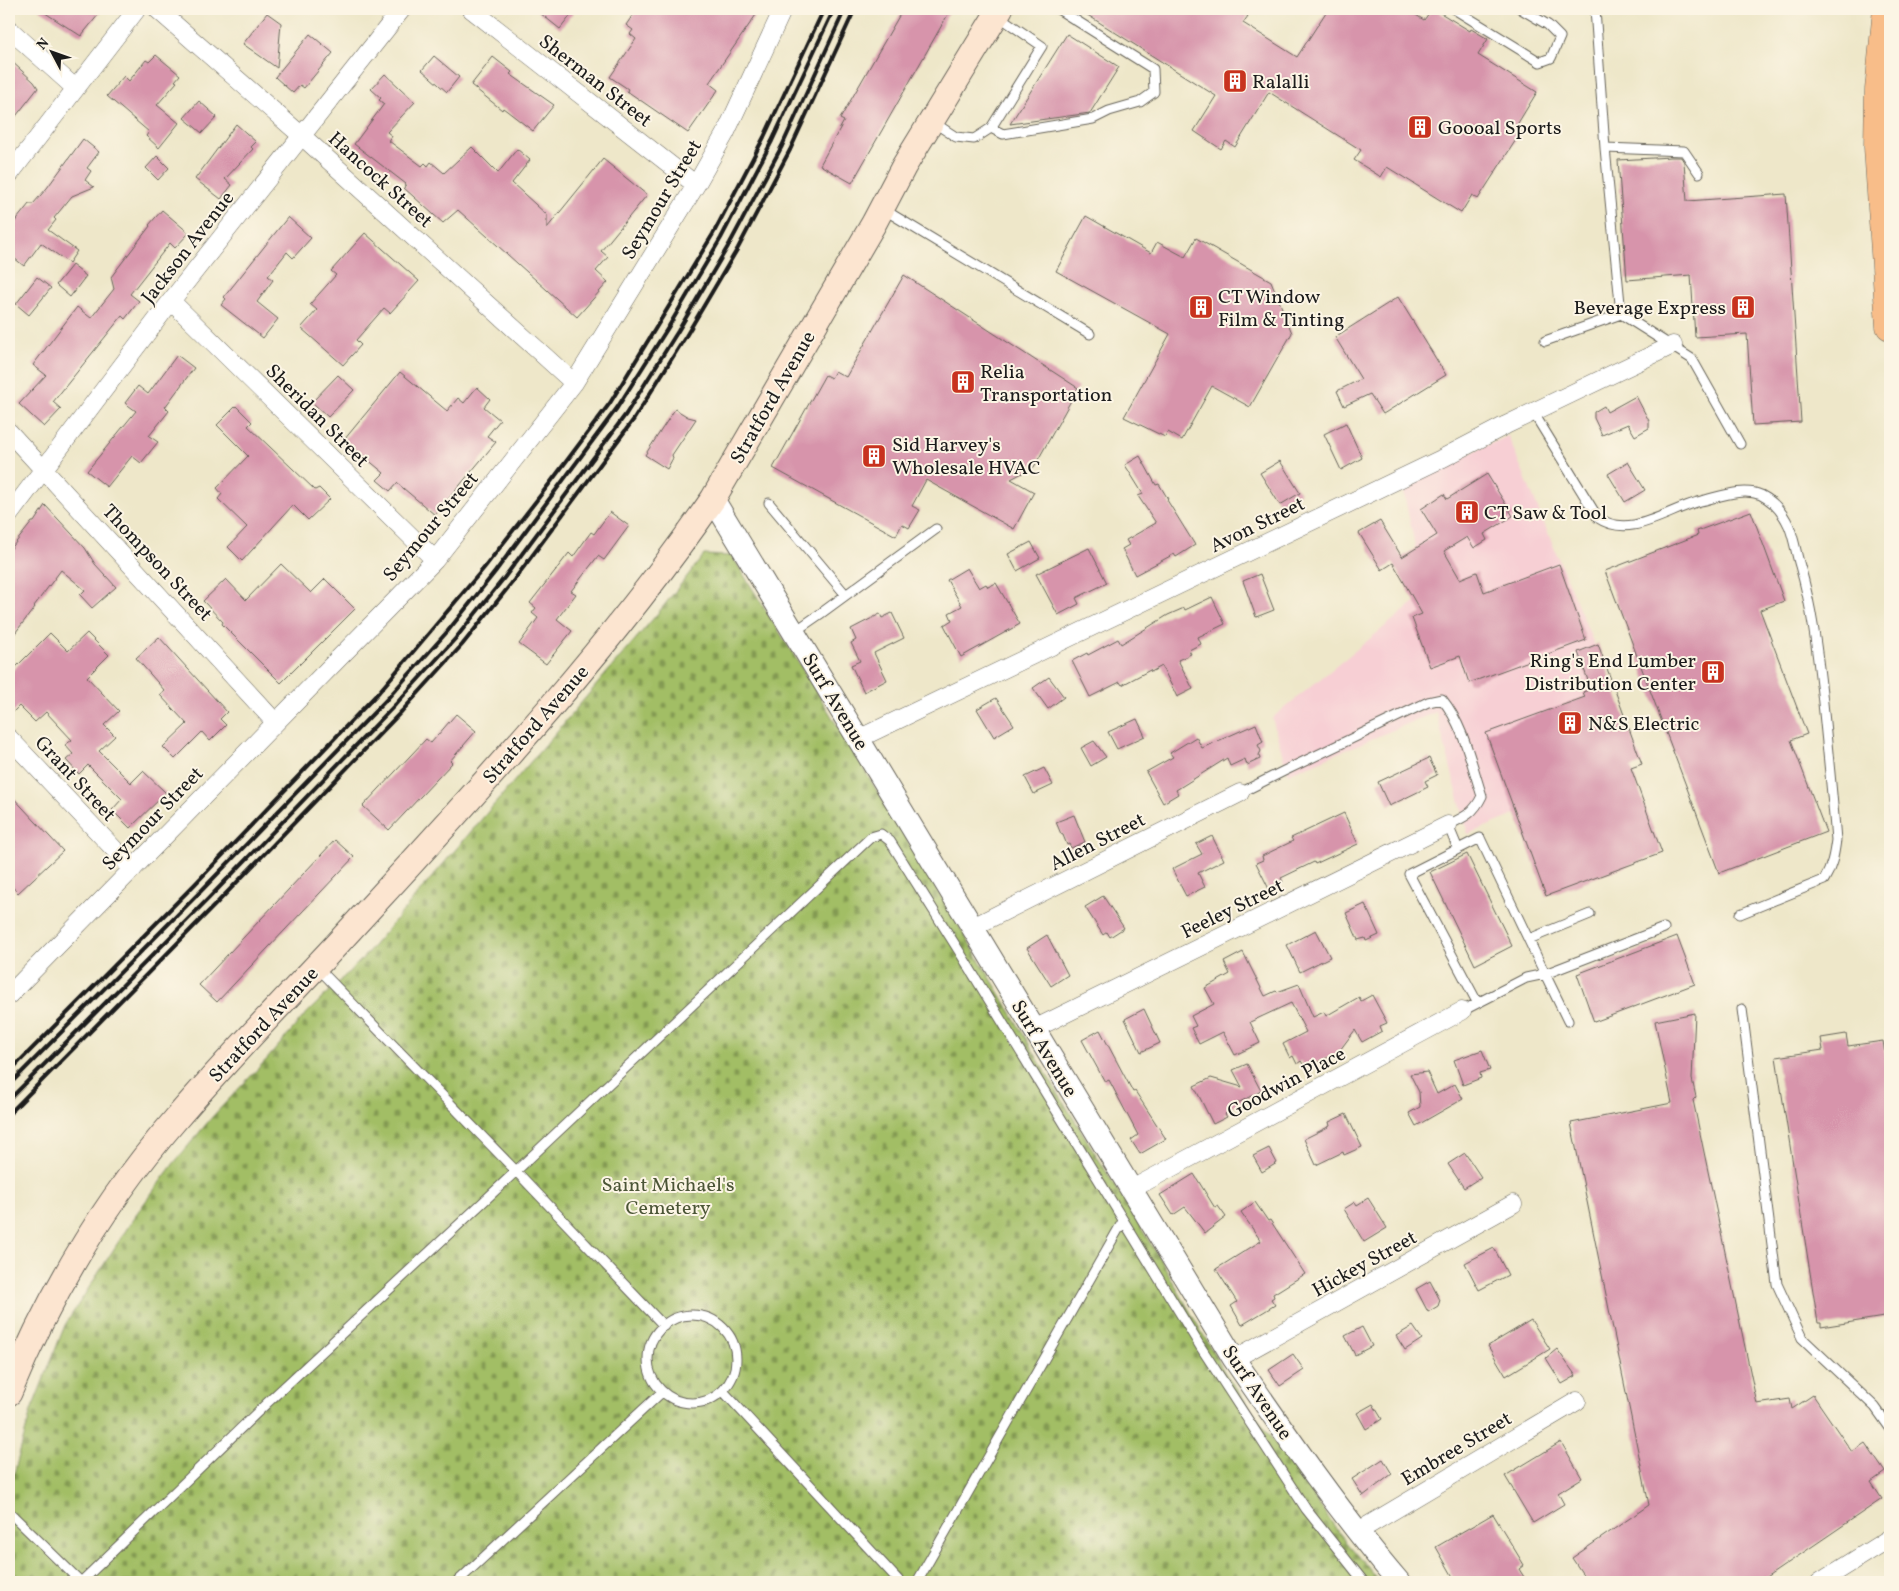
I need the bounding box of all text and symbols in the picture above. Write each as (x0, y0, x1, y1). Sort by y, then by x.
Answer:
north arrow (28, 28, 78, 78)
street label: Sherman Street (532, 28, 657, 135)
text: N (33, 34, 54, 55)
building icon: Ralalli (1222, 68, 1248, 94)
place label: Ralalli (1252, 69, 1310, 97)
building icon: Goooal Sports (1407, 114, 1433, 140)
place label: Goooal Sports (1438, 115, 1562, 143)
street label: Hancock Street (321, 126, 438, 235)
street label: Seymour Street (616, 135, 710, 265)
street label: Jackson Avenue (136, 186, 242, 311)
place label: CT Window Film & Tinting (1218, 284, 1344, 335)
building icon: CT Window Film & Tinting (1188, 294, 1214, 320)
building icon: Beverage Express (1730, 294, 1756, 320)
place label: Beverage Express (1574, 295, 1726, 323)
street label: Stratford Avenue (724, 326, 823, 470)
street label: Sheridan Street (258, 358, 375, 475)
place label: Relia Transportation (980, 359, 1113, 410)
building icon: Relia Transportation (950, 369, 976, 395)
place label: Sid Harvey's Wholesale HVAC (892, 432, 1040, 483)
building icon: Sid Harvey's Wholesale HVAC (861, 443, 887, 469)
street label: Seymour Street (377, 466, 486, 588)
street label: Avon Street (1206, 491, 1310, 561)
street label: Thompson Street (95, 499, 218, 628)
building icon: CT Saw & Tool (1454, 499, 1480, 525)
place label: CT Saw & Tool (1484, 500, 1607, 528)
street label: Surf Avenue (794, 648, 874, 756)
place label: Ring's End Lumber Distribution Center (1524, 648, 1696, 699)
building icon: Ring's End Lumber Distribution Center (1700, 659, 1726, 685)
street label: Stratford Avenue (477, 660, 596, 791)
building icon: N&S Electric (1557, 710, 1583, 736)
place label: N&S Electric (1588, 711, 1700, 739)
street label: Grant Street (27, 730, 122, 829)
street label: Seymour Street (96, 761, 211, 878)
street label: Allen Street (1045, 807, 1151, 879)
street label: Feeley Street (1177, 873, 1289, 947)
street label: Stratford Avenue (203, 961, 326, 1090)
street label: Surf Avenue (1003, 995, 1083, 1103)
street label: Goodwin Place (1223, 1041, 1351, 1127)
park label: Saint Michael's Cemetery (602, 1172, 734, 1223)
street label: Hickey Street (1307, 1224, 1423, 1305)
street label: Surf Avenue (1214, 1340, 1298, 1446)
street label: Embree Street (1396, 1406, 1518, 1494)

